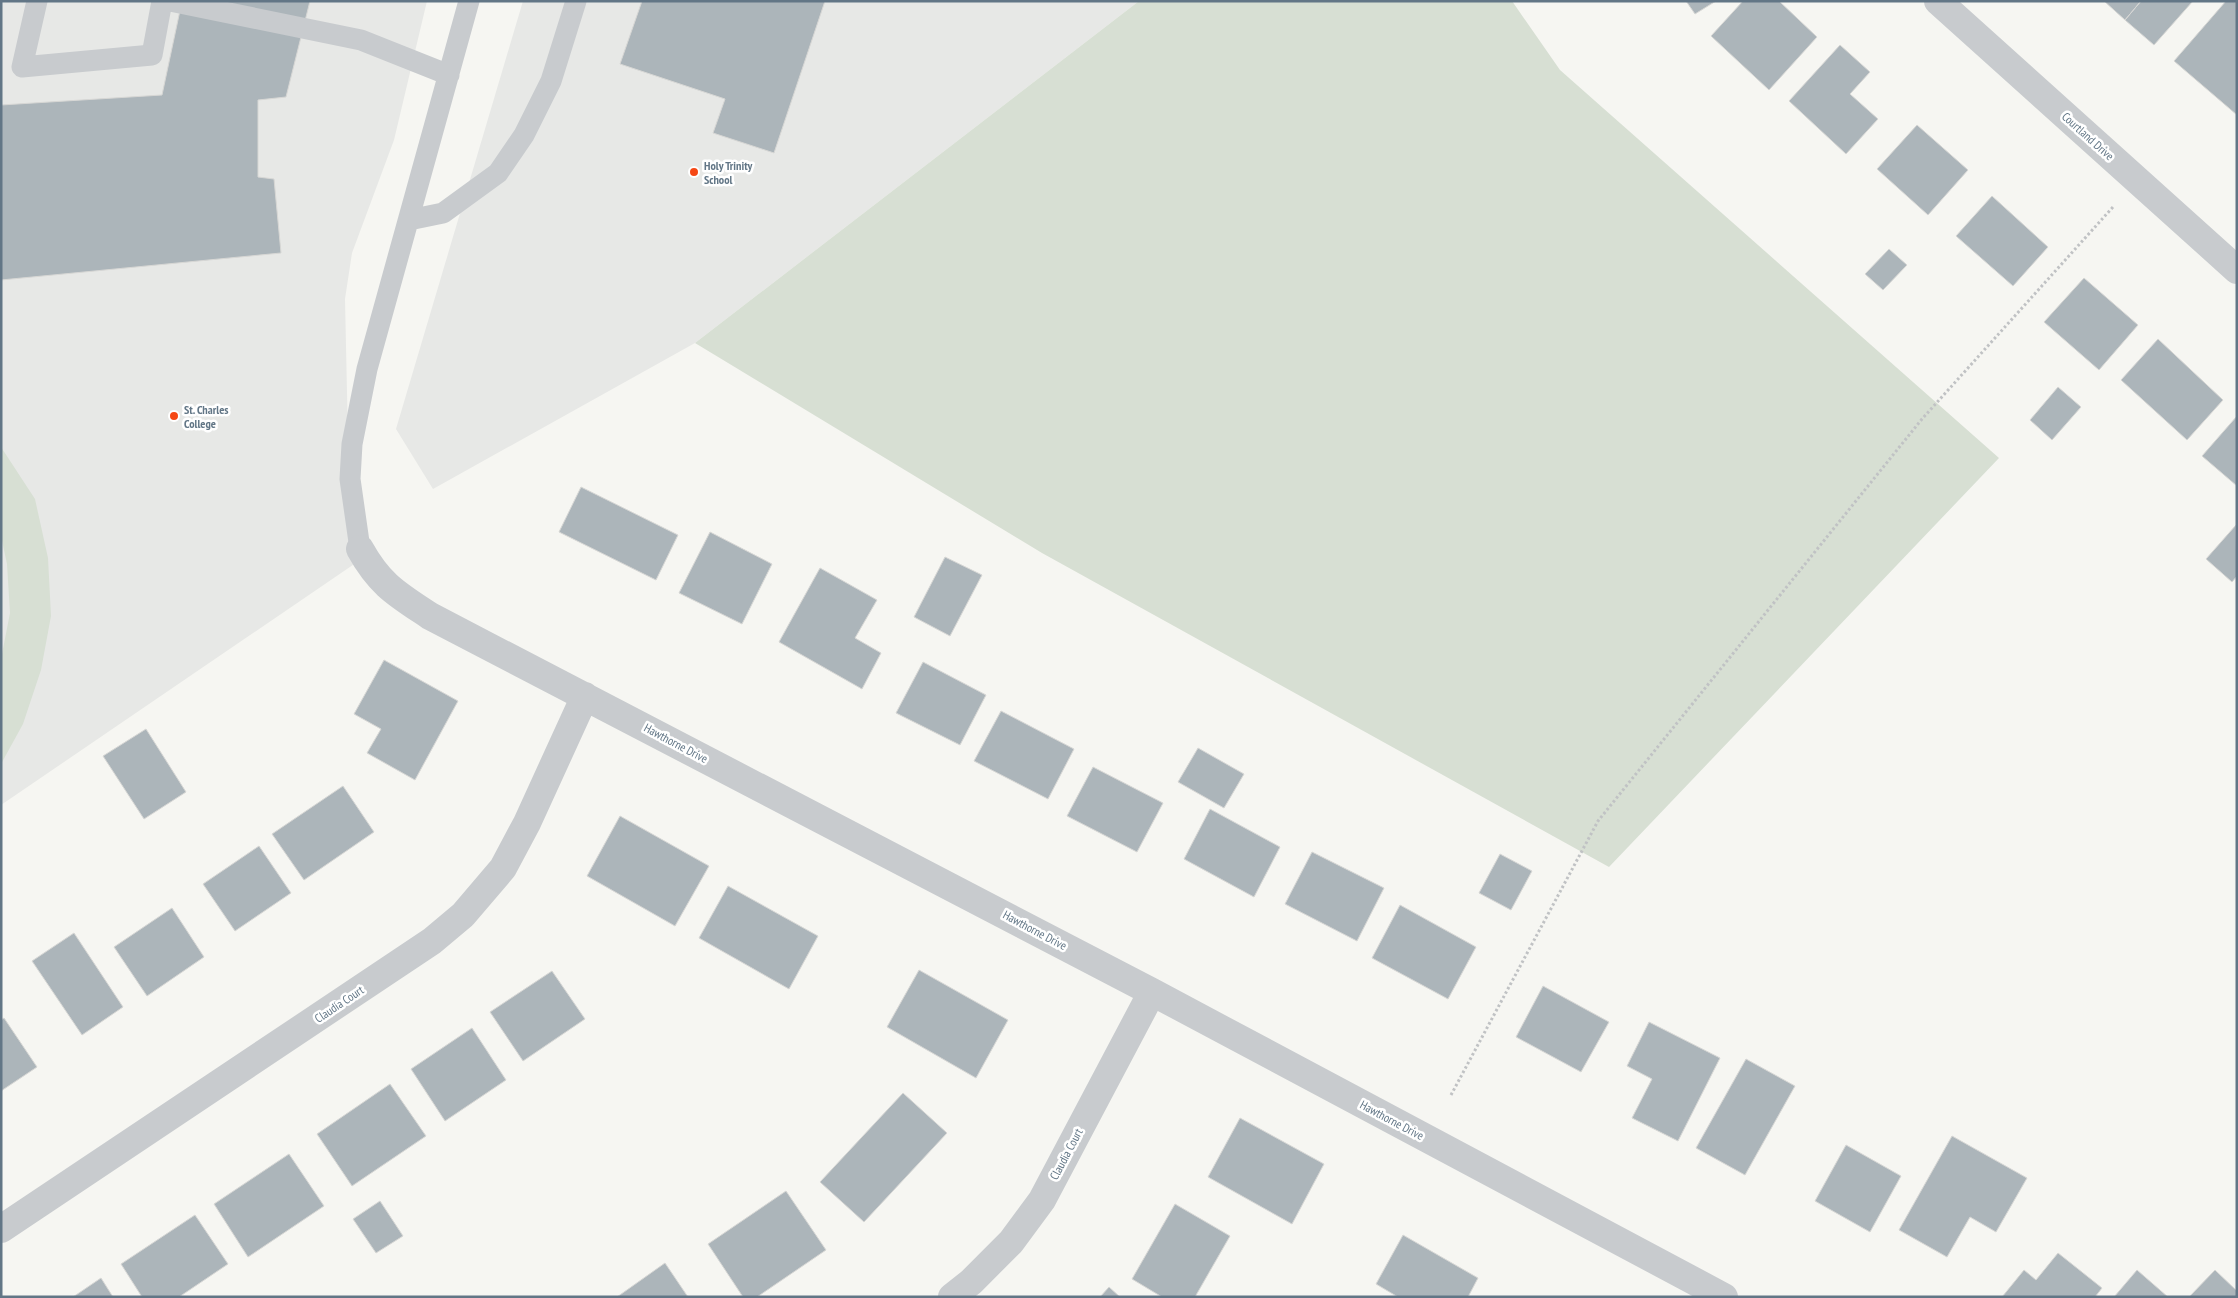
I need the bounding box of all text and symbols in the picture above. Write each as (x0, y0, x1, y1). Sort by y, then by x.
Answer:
street label: Courtland Drive (2059, 109, 2117, 163)
place label: Holy Trinity School (704, 158, 752, 187)
marker: Holy Trinity School (688, 166, 700, 178)
place label: St. Charles College (184, 402, 228, 431)
marker: St. Charles College (168, 410, 180, 422)
street label: Hawthorne Drive (642, 720, 710, 766)
street label: Hawthorne Drive (1001, 907, 1069, 953)
street label: Claudia Court (312, 982, 367, 1026)
street label: Hawthorne Drive (1358, 1097, 1426, 1143)
street label: Claudia Court (1046, 1125, 1086, 1182)

